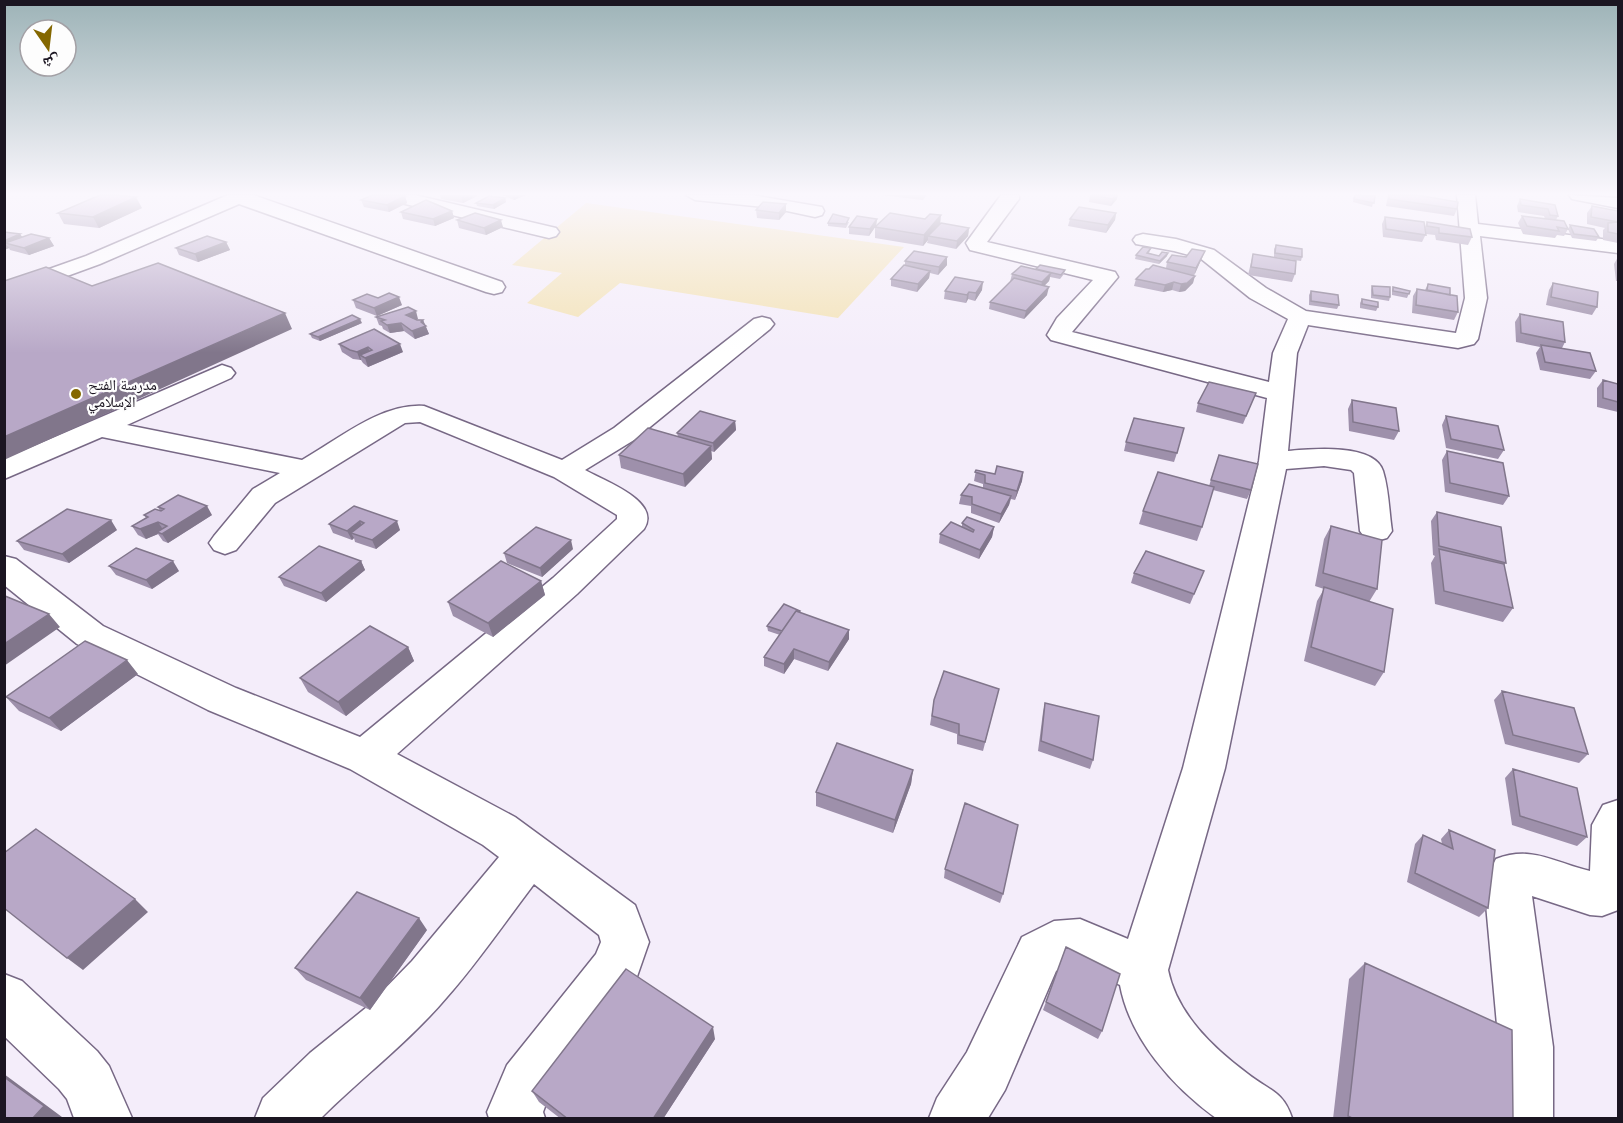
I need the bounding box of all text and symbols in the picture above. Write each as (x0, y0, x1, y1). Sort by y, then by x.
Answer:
north arrow (18, 18, 78, 78)
text: ش (40, 49, 63, 75)
place label: مدرسة الفتح الإسلامي (88, 374, 157, 414)
marker: مدرسة الفتح الإسلامي (69, 387, 83, 401)

